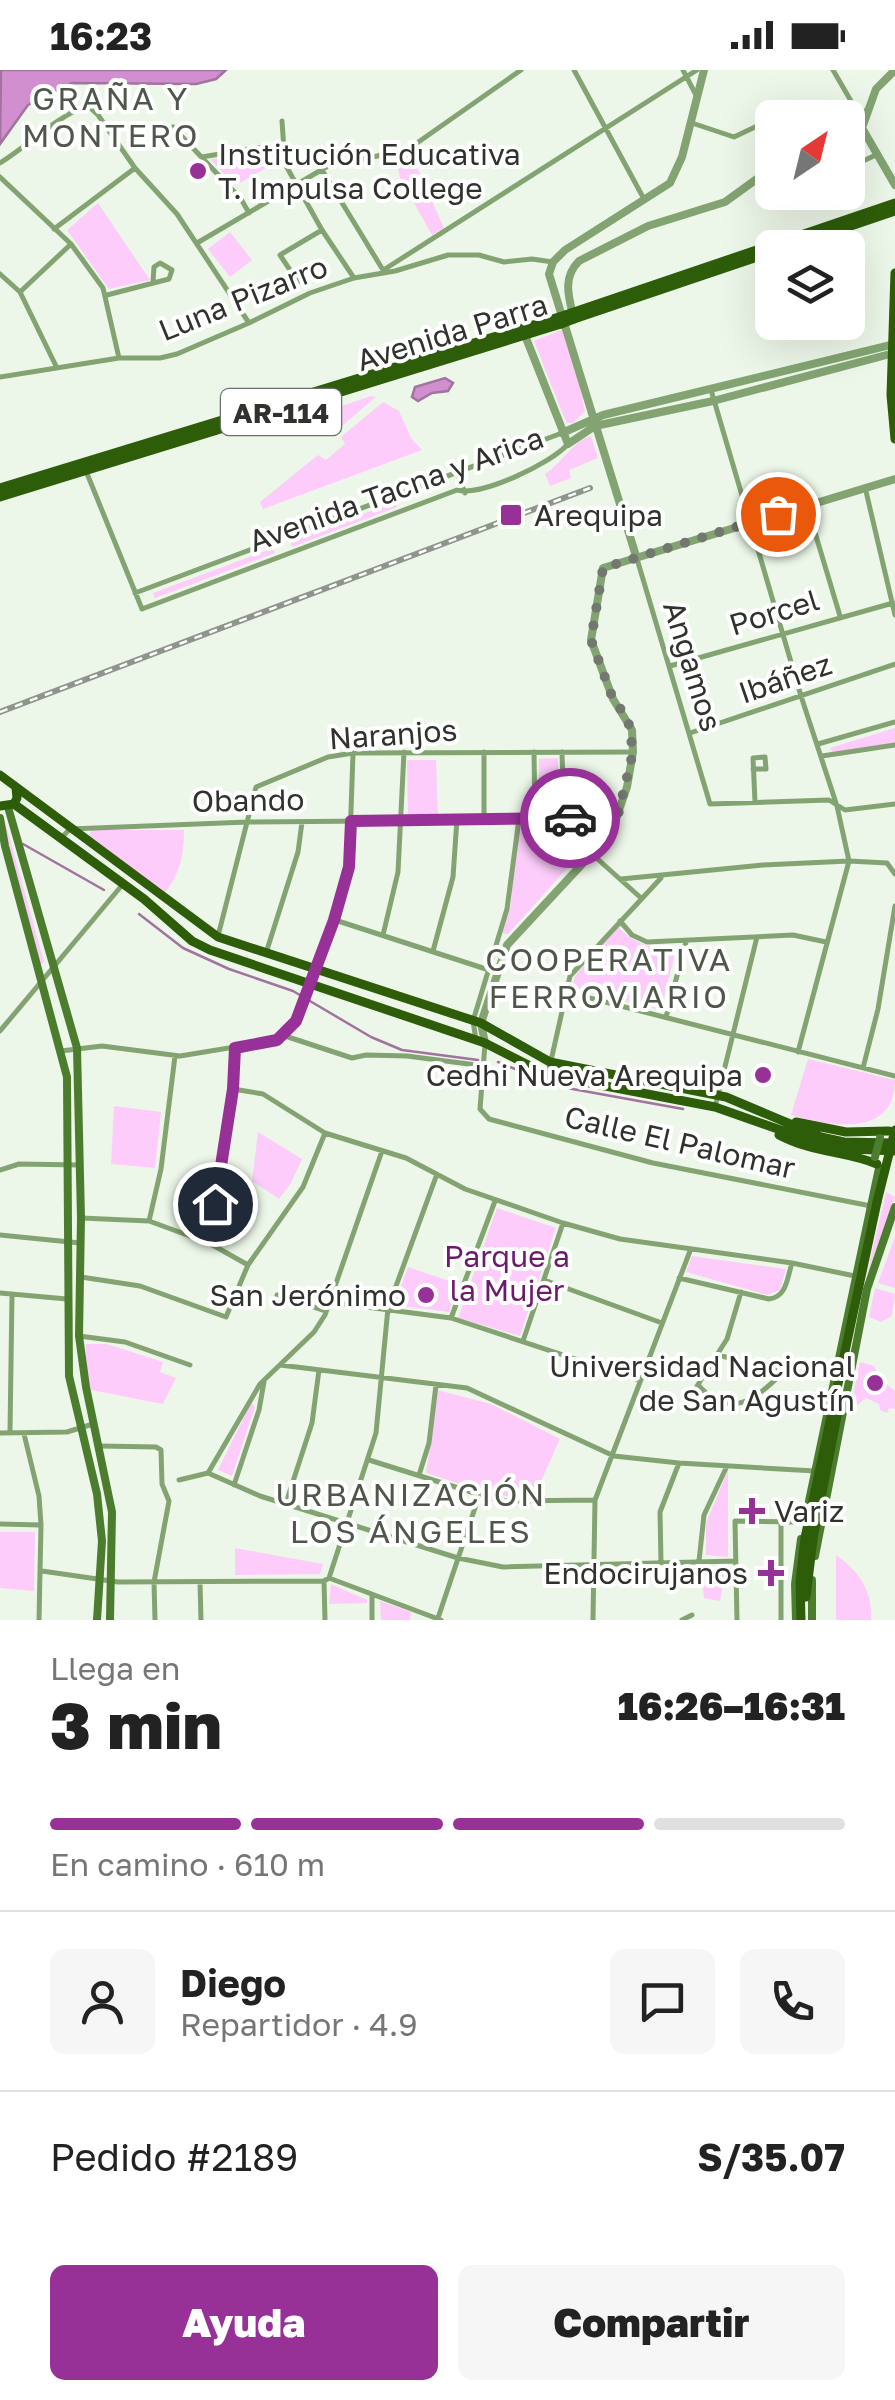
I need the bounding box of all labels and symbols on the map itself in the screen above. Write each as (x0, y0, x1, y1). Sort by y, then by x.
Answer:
district label: GRAÑA Y MONTERO (22, 79, 200, 154)
north arrow (755, 100, 865, 210)
place label: Institución Educativa T. Impulsa College (218, 136, 521, 206)
marker: Institución Educativa T. Impulsa College (187, 160, 209, 182)
street label: Luna Pizarro (153, 248, 333, 348)
street label: Avenida Parra (352, 286, 552, 378)
road number: AR-114 (221, 389, 341, 435)
street label: Avenida Tacna y Arica (244, 419, 548, 559)
pin (736, 472, 821, 557)
place label: Arequipa (534, 497, 663, 533)
marker: Arequipa (498, 502, 524, 528)
street label: Porcel (725, 581, 823, 643)
street label: Angamos (656, 596, 730, 736)
street label: Ibáñez (734, 645, 836, 711)
street label: Naranjos (328, 712, 458, 756)
courier (520, 768, 620, 868)
street label: Obando (191, 781, 305, 819)
district label: COOPERATIVA FERROVIARIO (485, 940, 733, 1015)
place label: Cedhi Nueva Arequipa (426, 1057, 743, 1093)
marker: Cedhi Nueva Arequipa (752, 1064, 774, 1086)
street label: Calle El Palomar (561, 1098, 799, 1186)
pin (173, 1162, 258, 1247)
park label: Parque a la Mujer (444, 1238, 570, 1308)
place label: San Jerónimo (209, 1277, 406, 1313)
marker: San Jerónimo (415, 1284, 437, 1306)
place label: Universidad Nacional de San Agustín (549, 1348, 855, 1418)
marker: Universidad Nacional de San Agustín (864, 1372, 886, 1394)
district label: URBANIZACIÓN LOS ÁNGELES (275, 1475, 547, 1550)
place label: Variz (774, 1493, 844, 1529)
marker: Variz (739, 1498, 765, 1524)
place label: Endocirujanos (543, 1555, 748, 1591)
marker: Endocirujanos (758, 1560, 784, 1586)

